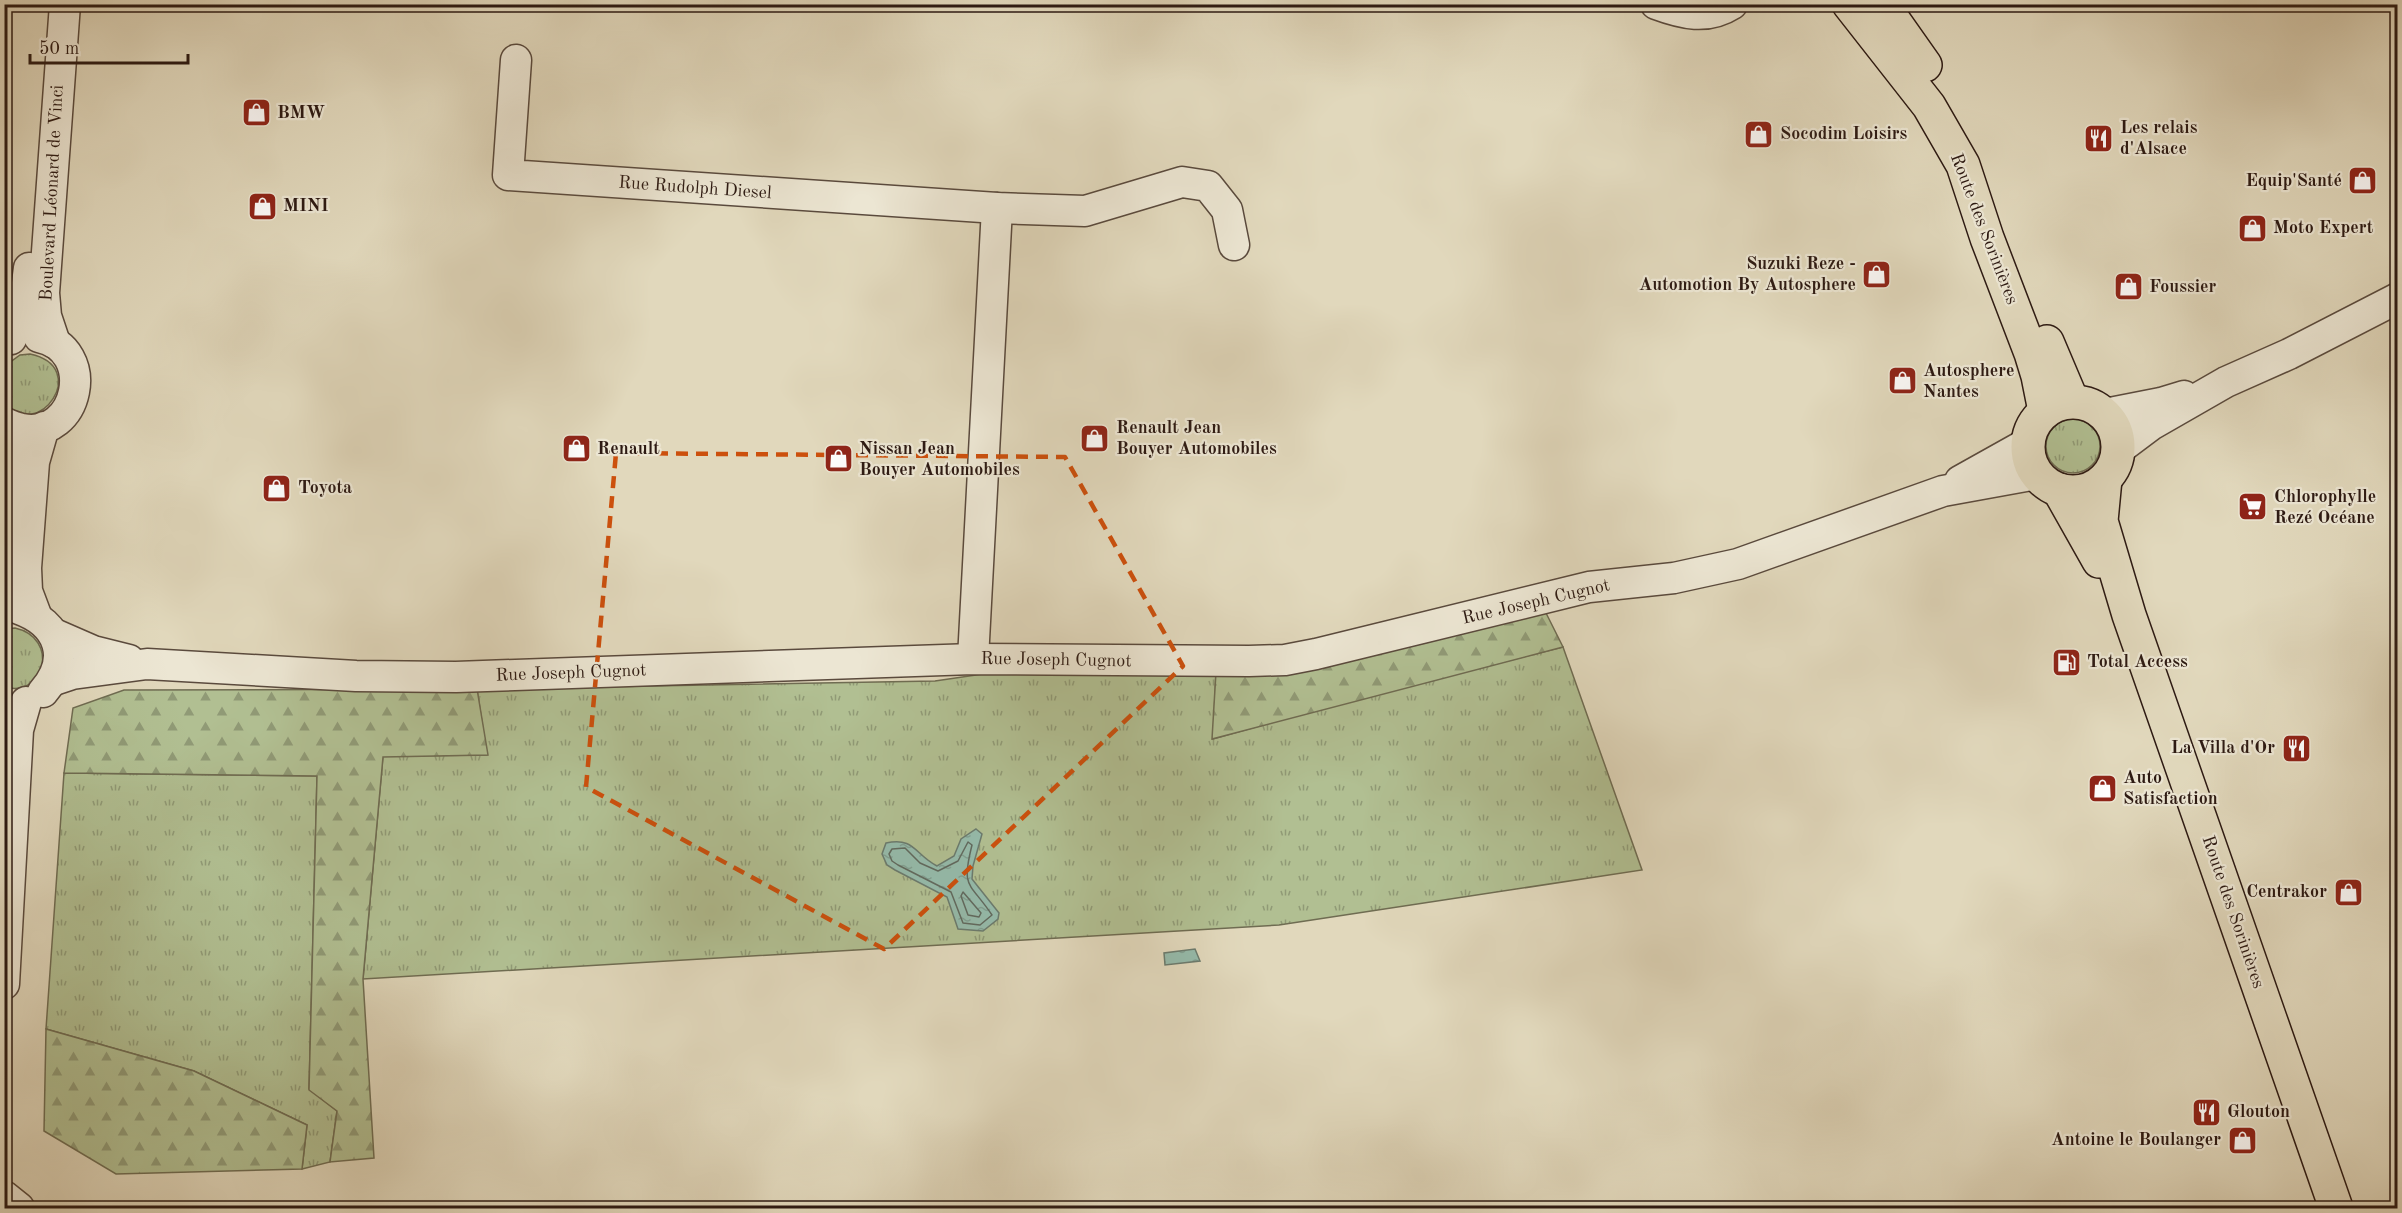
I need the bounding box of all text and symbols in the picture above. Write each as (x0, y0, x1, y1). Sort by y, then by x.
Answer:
scale bar (30, 27, 188, 65)
text: 50 m (39, 40, 79, 58)
street label: Boulevard Léonard de Vinci (37, 84, 67, 302)
shop icon: BMW (240, 97, 272, 129)
place label: BMW (277, 104, 326, 122)
shop icon: Socodim Loisirs (1743, 118, 1775, 150)
place label: Les relais d'Alsace (2120, 119, 2198, 158)
restaurant icon: Les relais d'Alsace (2083, 122, 2115, 154)
place label: Socodim Loisirs (1780, 125, 1908, 143)
street label: Route des Sorinières (1947, 151, 2021, 307)
shop icon: Equip'Santé (2347, 165, 2379, 197)
place label: Equip'Santé (2245, 172, 2342, 190)
street label: Rue Rudolph Diesel (618, 174, 772, 202)
shop icon: MINI (246, 190, 278, 222)
place label: MINI (283, 197, 329, 215)
shop icon: Moto Expert (2236, 212, 2268, 244)
place label: Moto Expert (2273, 219, 2374, 237)
place label: Suzuki Reze - Automotion By Autosphere (1639, 255, 1856, 294)
shop icon: Suzuki Reze - Automotion By Autosphere (1861, 258, 1893, 290)
shop icon: Foussier (2112, 271, 2144, 303)
place label: Foussier (2149, 278, 2217, 296)
place label: Autosphere Nantes (1923, 362, 2015, 401)
shop icon: Autosphere Nantes (1886, 365, 1918, 397)
place label: Renault Jean Bouyer Automobiles (1116, 419, 1277, 458)
shop icon: Renault Jean Bouyer Automobiles (1079, 422, 1111, 454)
shop icon: Renault (560, 433, 592, 465)
place label: Renault (597, 440, 660, 458)
place label: Nissan Jean Bouyer Automobiles (859, 440, 1020, 479)
shop icon: Nissan Jean Bouyer Automobiles (822, 443, 854, 475)
shop icon: Toyota (261, 472, 293, 504)
place label: Toyota (298, 479, 352, 497)
place label: Chlorophylle Rezé Océane (2274, 488, 2376, 527)
supermarket icon: Chlorophylle Rezé Océane (2237, 491, 2269, 523)
street label: Rue Joseph Cugnot (1460, 576, 1612, 628)
fuel station icon: Total Access (2050, 646, 2082, 678)
street label: Rue Joseph Cugnot (980, 650, 1132, 670)
place label: Total Access (2087, 653, 2188, 671)
street label: Rue Joseph Cugnot (495, 661, 647, 685)
restaurant icon: La Villa d'Or (2280, 732, 2312, 764)
place label: La Villa d'Or (2171, 739, 2275, 757)
place label: Auto Satisfaction (2123, 769, 2218, 808)
shop icon: Auto Satisfaction (2086, 772, 2118, 804)
street label: Route des Sorinières (2198, 833, 2268, 991)
shop icon: Centrakor (2332, 876, 2364, 908)
place label: Centrakor (2246, 883, 2327, 901)
restaurant icon: Glouton (2190, 1096, 2222, 1128)
place label: Glouton (2227, 1103, 2290, 1121)
shop icon: Antoine le Boulanger (2226, 1124, 2258, 1156)
place label: Antoine le Boulanger (2051, 1131, 2221, 1149)

